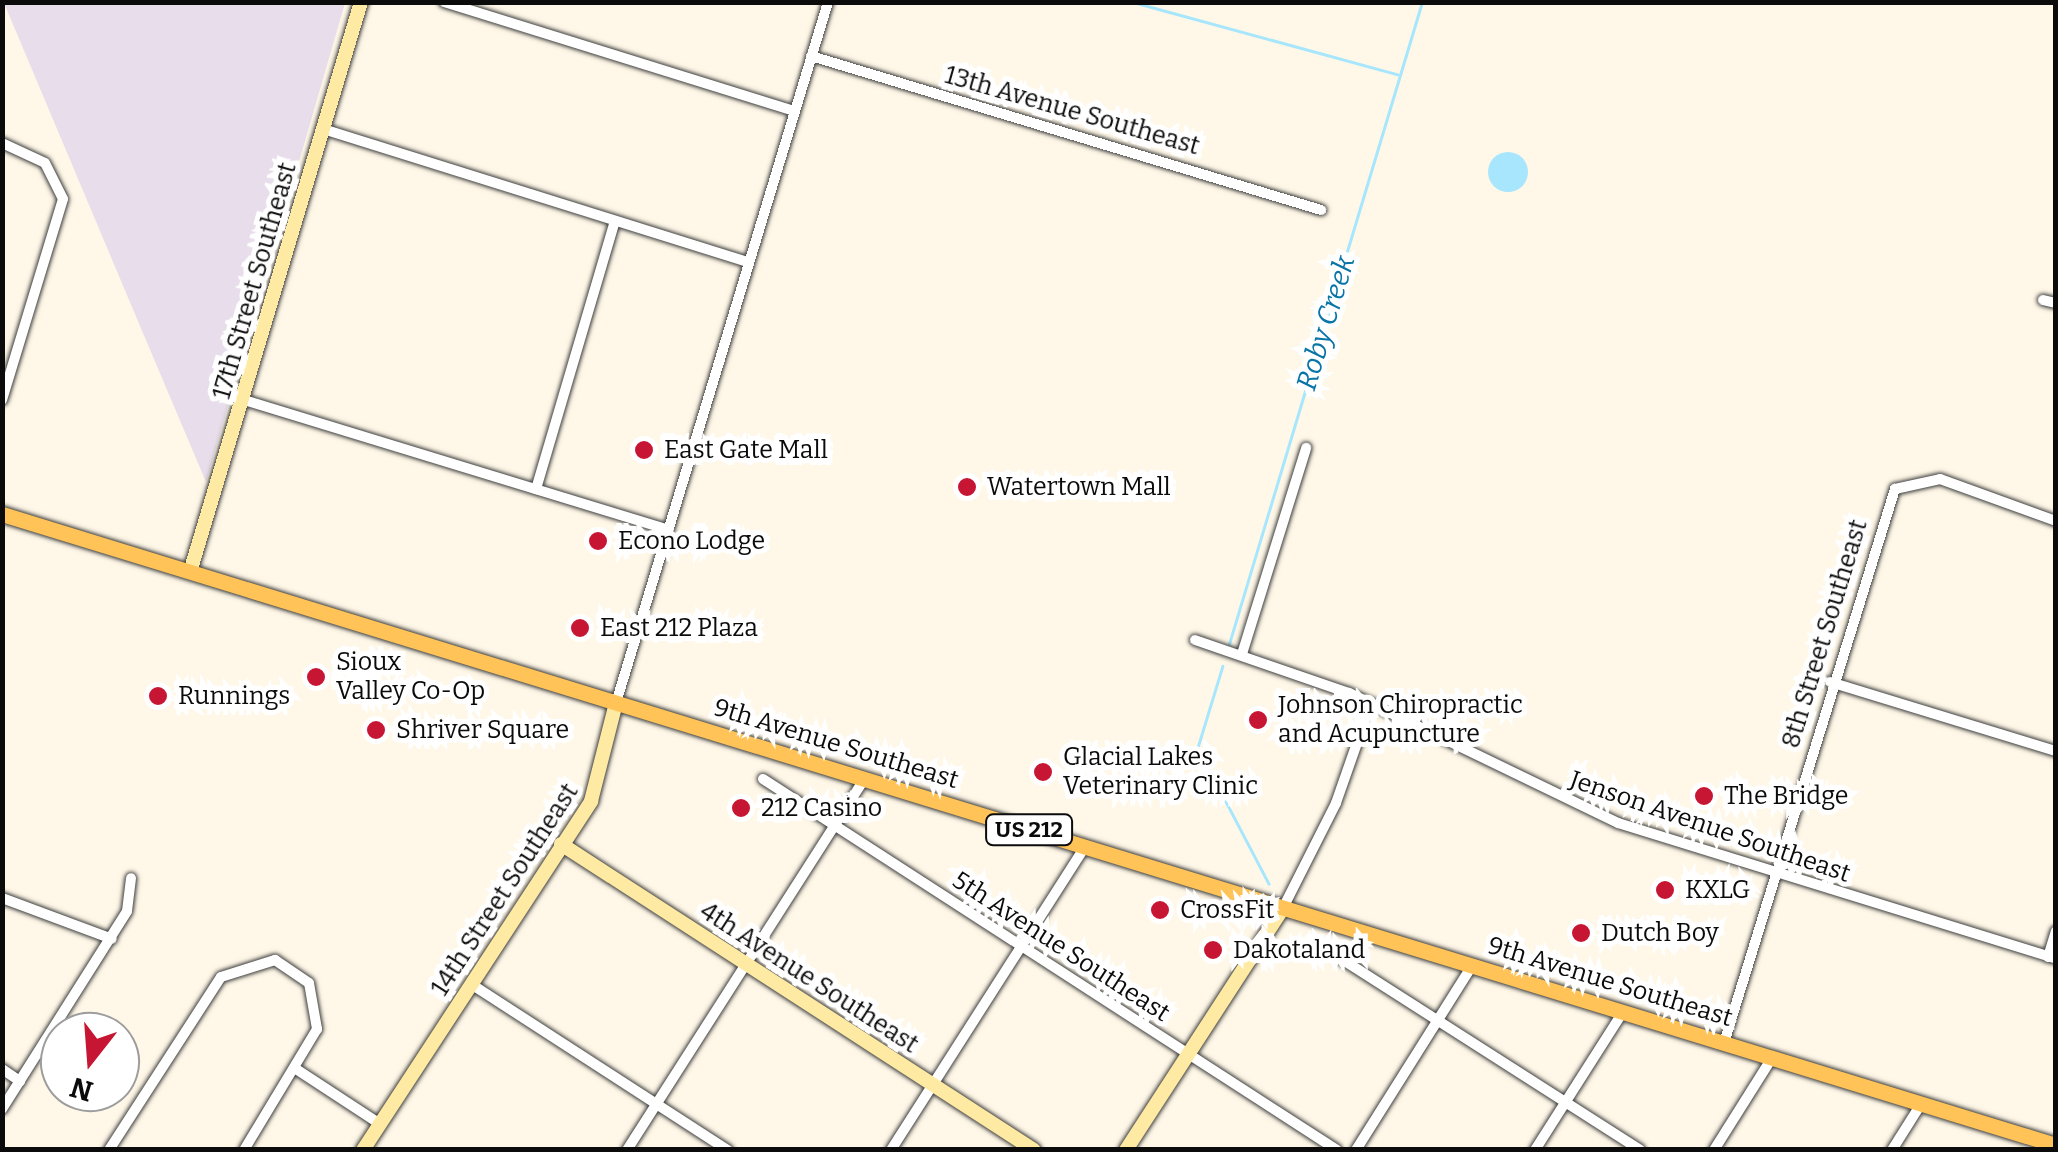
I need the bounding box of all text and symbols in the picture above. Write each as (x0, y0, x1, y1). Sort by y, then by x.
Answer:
street label: 13th Avenue Southeast (941, 60, 1203, 162)
street label: 17th Street Southeast (207, 159, 303, 403)
water label: Roby Creek (1290, 252, 1362, 394)
place label: East Gate Mall (664, 435, 828, 465)
marker: East Gate Mall (633, 439, 655, 461)
place label: Watertown Mall (987, 472, 1171, 502)
marker: Watertown Mall (956, 476, 978, 498)
street label: 8th Street Southeast (1776, 516, 1874, 752)
place label: Econo Lodge (618, 526, 765, 556)
marker: Econo Lodge (587, 530, 609, 552)
place label: East 212 Plaza (600, 613, 758, 643)
marker: East 212 Plaza (569, 617, 591, 639)
place label: Sioux Valley Co-Op (336, 648, 485, 707)
marker: Sioux Valley Co-Op (305, 666, 327, 688)
place label: Runnings (178, 681, 290, 711)
marker: Runnings (147, 685, 169, 707)
place label: Johnson Chiropractic and Acupuncture (1278, 691, 1523, 750)
street label: 9th Avenue Southeast (710, 693, 962, 795)
marker: Johnson Chiropractic and Acupuncture (1247, 709, 1269, 731)
place label: Shriver Square (396, 715, 569, 745)
marker: Shriver Square (365, 719, 387, 741)
place label: Glacial Lakes Veterinary Clinic (1063, 743, 1258, 802)
marker: Glacial Lakes Veterinary Clinic (1032, 761, 1054, 783)
street label: Jenson Avenue Southeast (1566, 765, 1854, 889)
street label: 14th Street Southeast (425, 778, 585, 1002)
place label: The Bridge (1724, 781, 1848, 811)
marker: The Bridge (1693, 785, 1715, 807)
place label: 212 Casino (761, 793, 882, 823)
marker: 212 Casino (730, 797, 752, 819)
road number: US 212 (984, 813, 1074, 847)
street label: 5th Avenue Southeast (947, 866, 1175, 1028)
place label: KXLG (1685, 875, 1750, 905)
marker: KXLG (1654, 879, 1676, 901)
place label: CrossFit (1180, 895, 1274, 925)
street label: 4th Avenue Southeast (694, 896, 924, 1060)
marker: CrossFit (1149, 899, 1171, 921)
place label: Dutch Boy (1601, 918, 1719, 948)
marker: Dutch Boy (1570, 922, 1592, 944)
street label: 9th Avenue Southeast (1484, 931, 1736, 1033)
place label: Dakotaland (1233, 935, 1365, 965)
marker: Dakotaland (1202, 939, 1224, 961)
north arrow (40, 1012, 140, 1112)
text: N (67, 1070, 97, 1108)

